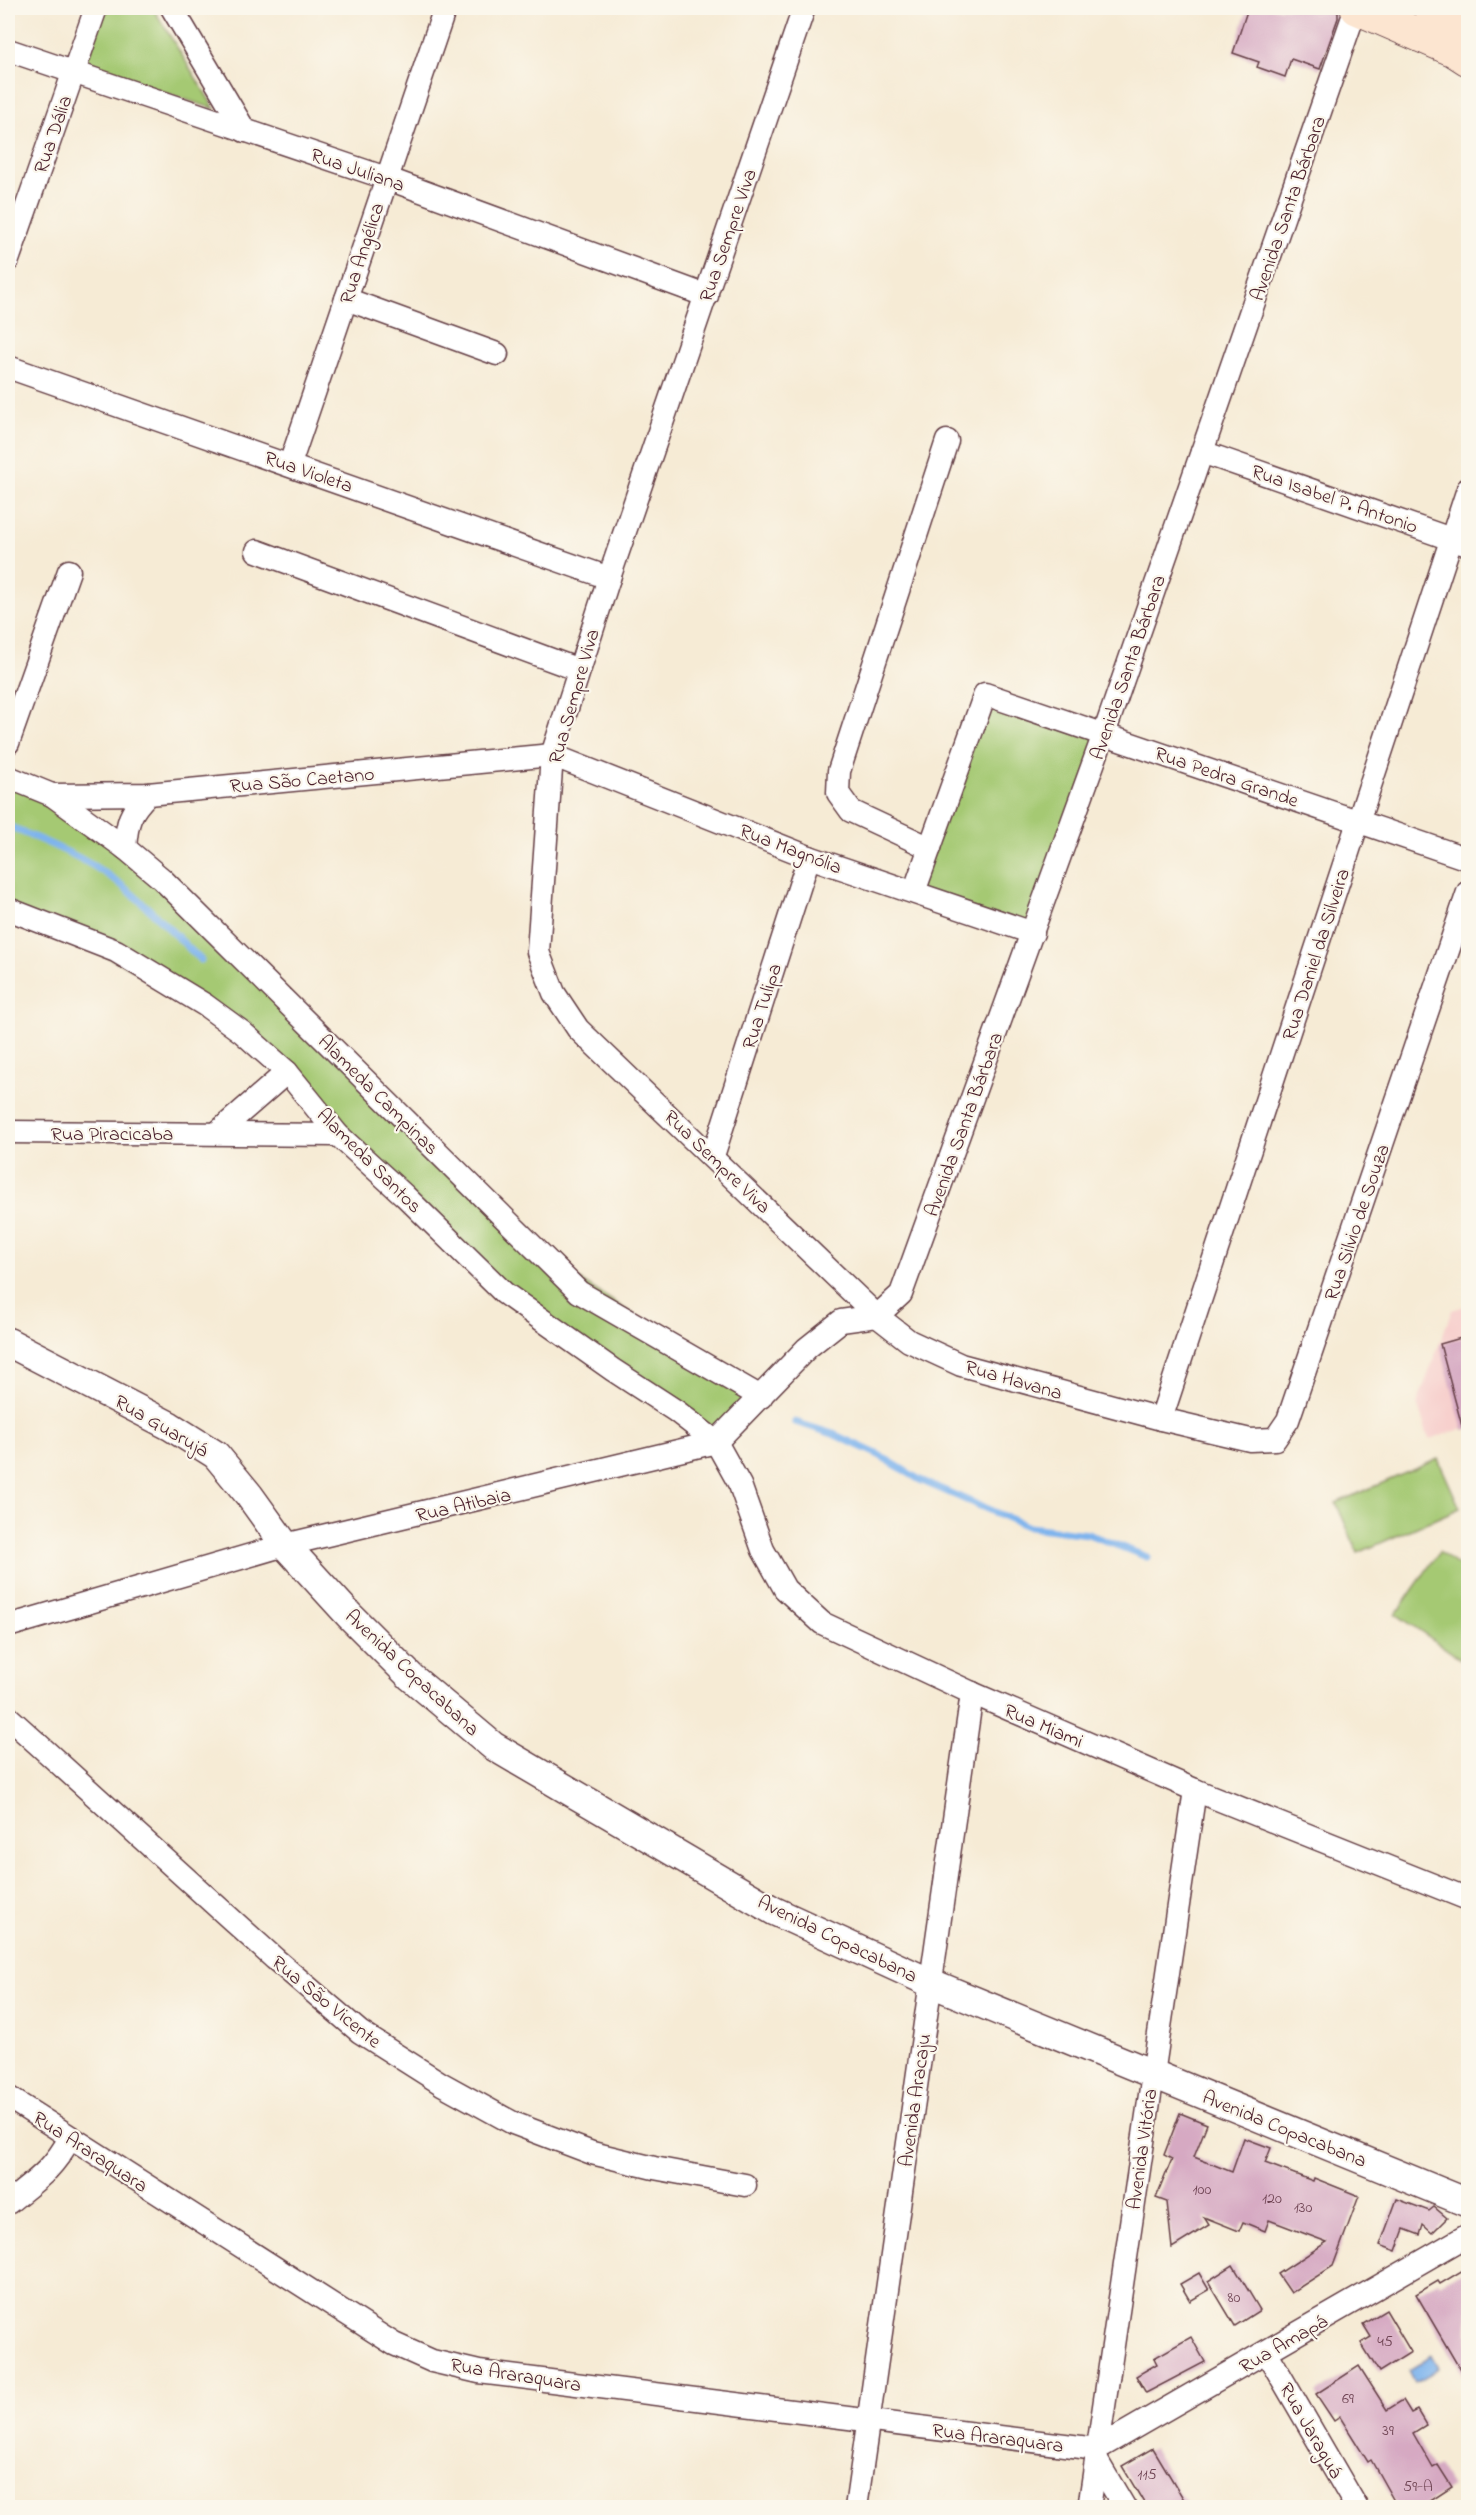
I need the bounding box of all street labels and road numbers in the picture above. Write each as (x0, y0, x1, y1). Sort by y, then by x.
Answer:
street label: Rua Dália (27, 92, 81, 178)
street label: Avenida Santa Bárbara (1244, 112, 1335, 305)
street label: Rua Juliana (306, 142, 408, 201)
street label: Rua Sempre Viva (693, 165, 766, 306)
street label: Rua Angélica (333, 199, 394, 309)
street label: Rua Violeta (260, 445, 356, 502)
street label: Rua Isabel P. Antonio (1247, 458, 1421, 542)
street label: Avenida Santa Bárbara (1084, 571, 1175, 764)
street label: Rua Sempre Viva (542, 626, 609, 768)
street label: Rua Pedra Grande (1150, 740, 1302, 817)
street label: Rua São Caetano (229, 761, 376, 802)
street label: Rua Magnólia (734, 818, 846, 884)
street label: Rua Daniel da Silveira (1276, 865, 1359, 1044)
street label: Rua Tulipa (736, 960, 791, 1053)
street label: Alameda Campinas (310, 1029, 444, 1163)
street label: Avenida Santa Bárbara (919, 1029, 1012, 1221)
street label: Alameda Santos (309, 1102, 428, 1221)
street label: Rua Sempre Viva (656, 1104, 776, 1222)
street label: Rua Piracicaba (51, 1121, 173, 1150)
street label: Rua Silvio de Souza (1318, 1141, 1399, 1305)
street label: Rua Havana (961, 1354, 1065, 1409)
street label: Rua Guarujá (108, 1388, 213, 1466)
street label: Rua Atibaia (413, 1481, 514, 1531)
street label: Avenida Copacabana (337, 1604, 485, 1744)
street label: Rua Miami (999, 1698, 1087, 1757)
street label: Avenida Copacabana (752, 1889, 922, 1992)
street label: Rua São Vicente (264, 1950, 387, 2056)
street label: Avenida Aracaju (893, 2032, 940, 2169)
street label: Avenida Copacabana (1198, 2084, 1371, 2177)
street label: Avenida Vitória (1121, 2087, 1166, 2212)
street label: Rua Araraquara (26, 2105, 153, 2201)
street label: Rua Amapá (1235, 2308, 1334, 2382)
street label: Rua Araraquara (448, 2352, 583, 2401)
street label: Rua Jaraguá (1270, 2378, 1349, 2485)
street label: Rua Araraquara (930, 2417, 1065, 2462)

